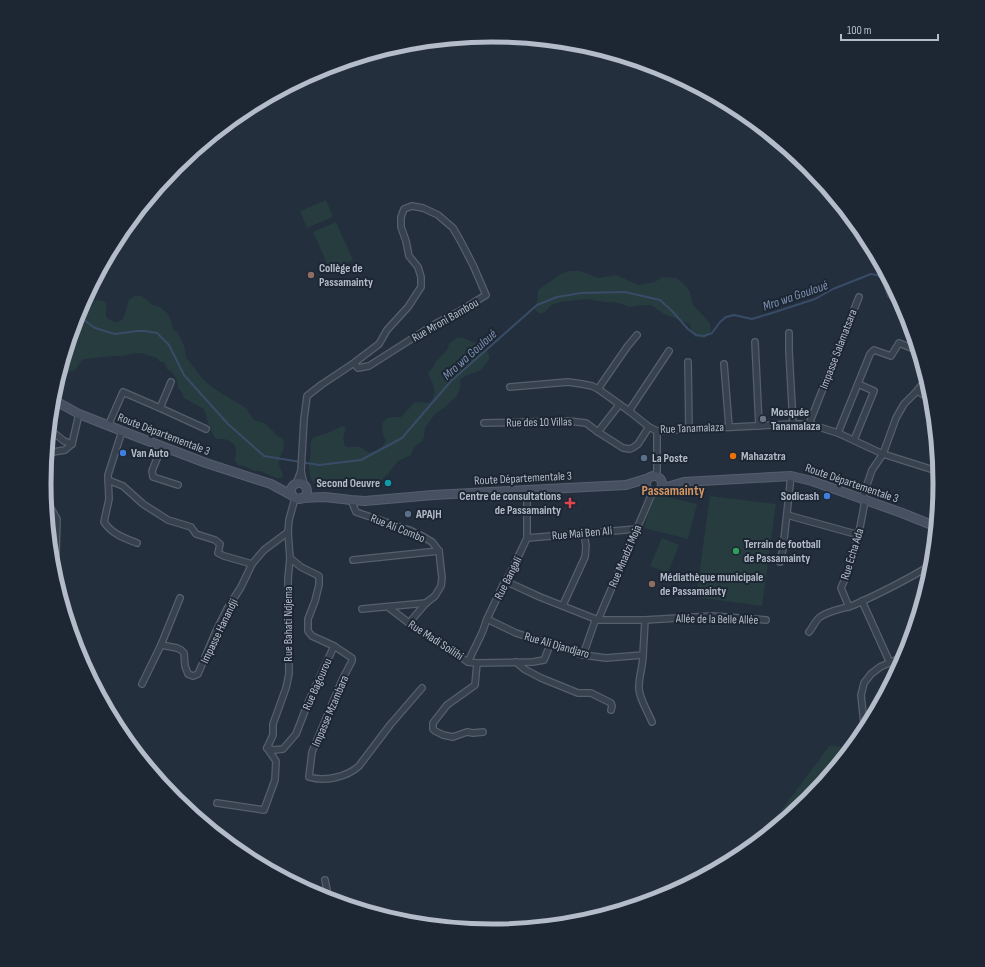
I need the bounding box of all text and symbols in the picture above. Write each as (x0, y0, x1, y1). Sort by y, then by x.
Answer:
scale bar (841, 16, 938, 42)
text: 100 m (847, 23, 872, 38)
place label: Collège de Passamainty (319, 261, 373, 290)
marker: Collège de Passamainty (306, 270, 316, 280)
water label: Mro wa Gouloué (761, 277, 830, 315)
street label: Rue Mroni Bambou (409, 295, 481, 346)
street label: Impasse Salamatsara (816, 307, 861, 391)
water label: Mro wa Gouloué (439, 326, 500, 383)
place label: Mosquée Tanamalaza (771, 405, 820, 434)
street label: Route Départementale 3 (115, 410, 212, 459)
street label: Rue des 10 Villas (506, 414, 572, 431)
marker: Mosquée Tanamalaza (758, 414, 768, 424)
street label: Rue Tanamalaza (660, 420, 725, 437)
place label: Van Auto (131, 446, 169, 461)
marker: Van Auto (118, 448, 128, 458)
place label: Mahazatra (741, 449, 786, 464)
place label: La Poste (652, 451, 688, 466)
marker: Mahazatra (728, 451, 738, 461)
marker: La Poste (639, 453, 649, 463)
street label: Route Départementale 3 (803, 460, 901, 507)
street label: Route Départementale 3 (474, 468, 572, 489)
place label: Second Oeuvre (316, 476, 380, 491)
marker: Second Oeuvre (383, 478, 393, 488)
district label: Passamainty (642, 482, 705, 499)
place label: Centre de consultations de Passamainty (459, 489, 561, 518)
place label: Sodicash (781, 489, 819, 504)
marker: Sodicash (822, 491, 832, 501)
marker: Centre de consultations de Passamainty (564, 497, 576, 509)
place label: APAJH (415, 507, 442, 522)
marker: APAJH (403, 509, 413, 519)
street label: Rue Ali Combo (368, 511, 427, 546)
street label: Rue Mnadzi Moja (606, 522, 646, 590)
street label: Rue Mai Ben Ali (551, 523, 613, 544)
street label: Rue Echa Ada (838, 526, 868, 582)
place label: Terrain de football de Passamainty (744, 537, 821, 566)
marker: Terrain de football de Passamainty (731, 546, 741, 556)
street label: Rue Bangali (491, 554, 526, 602)
place label: Médiathèque municipale de Passamainty (660, 570, 763, 599)
marker: Médiathèque municipale de Passamainty (647, 579, 657, 589)
street label: Rue Bahati Ndjema (281, 586, 296, 662)
street label: Impasse Hanandji (197, 597, 242, 666)
street label: Allée de la Belle Allée (675, 611, 759, 628)
street label: Rue Madi Soilihi (405, 617, 466, 664)
street label: Rue Ali Djandjaro (523, 629, 591, 662)
street label: Rue Bagourou (299, 656, 336, 713)
street label: Impasse Mzambara (309, 673, 352, 749)

